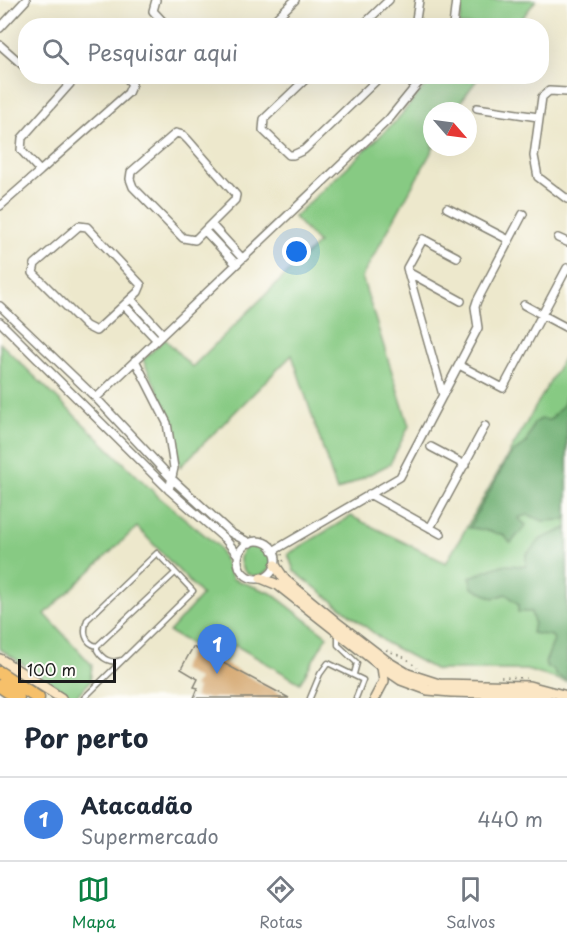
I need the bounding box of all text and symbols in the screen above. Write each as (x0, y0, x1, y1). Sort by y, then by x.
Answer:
search box (18, 18, 549, 84)
icon: search (39, 35, 72, 68)
text: Pesquisar aqui (87, 35, 238, 68)
north arrow (423, 102, 477, 156)
your location (282, 237, 311, 266)
pin: 1 (198, 624, 236, 674)
scale bar (18, 656, 116, 684)
text: 100 m (27, 657, 76, 681)
text: Por perto (24, 718, 148, 757)
text: Atacadão (81, 788, 192, 821)
text: 1 (39, 804, 48, 834)
text: 440 m (478, 804, 543, 834)
text: Supermercado (81, 821, 219, 851)
tab: Mapa (72, 873, 116, 933)
tab: Rotas (259, 873, 303, 933)
tab: Salvos (446, 873, 495, 933)

